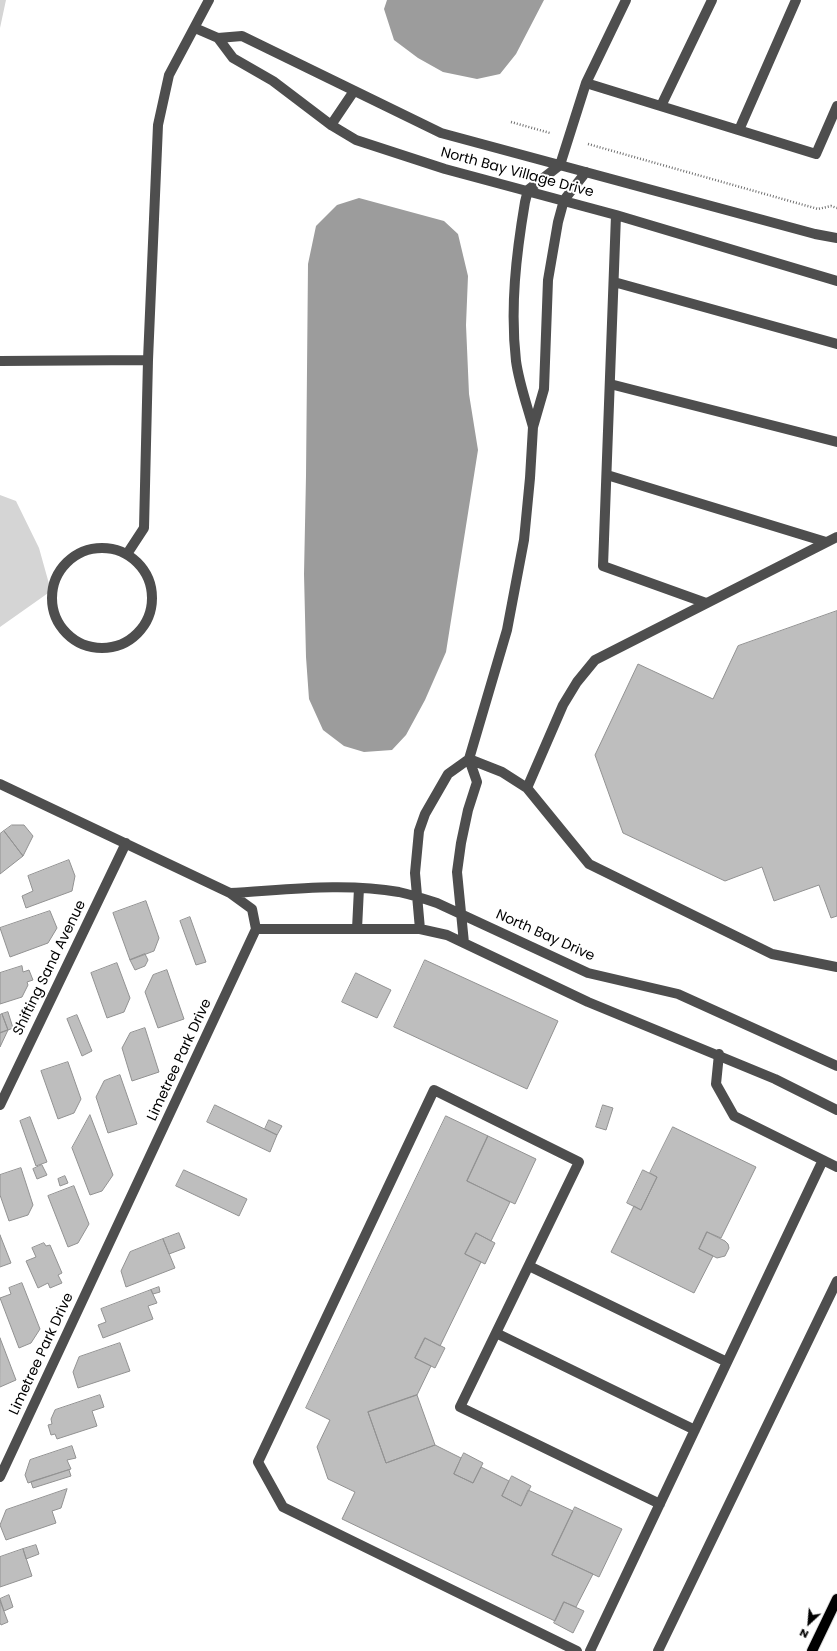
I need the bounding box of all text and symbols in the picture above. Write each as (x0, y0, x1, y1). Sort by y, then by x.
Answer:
street label: North Bay Village Drive (439, 144, 595, 202)
street label: Shifting Sand Avenue (10, 898, 90, 1038)
street label: North Bay Drive (493, 907, 597, 965)
street label: Limetree Park Drive (144, 996, 216, 1124)
street label: Limetree Park Drive (6, 1290, 78, 1418)
north arrow (789, 1603, 829, 1643)
text: N (797, 1625, 811, 1643)

